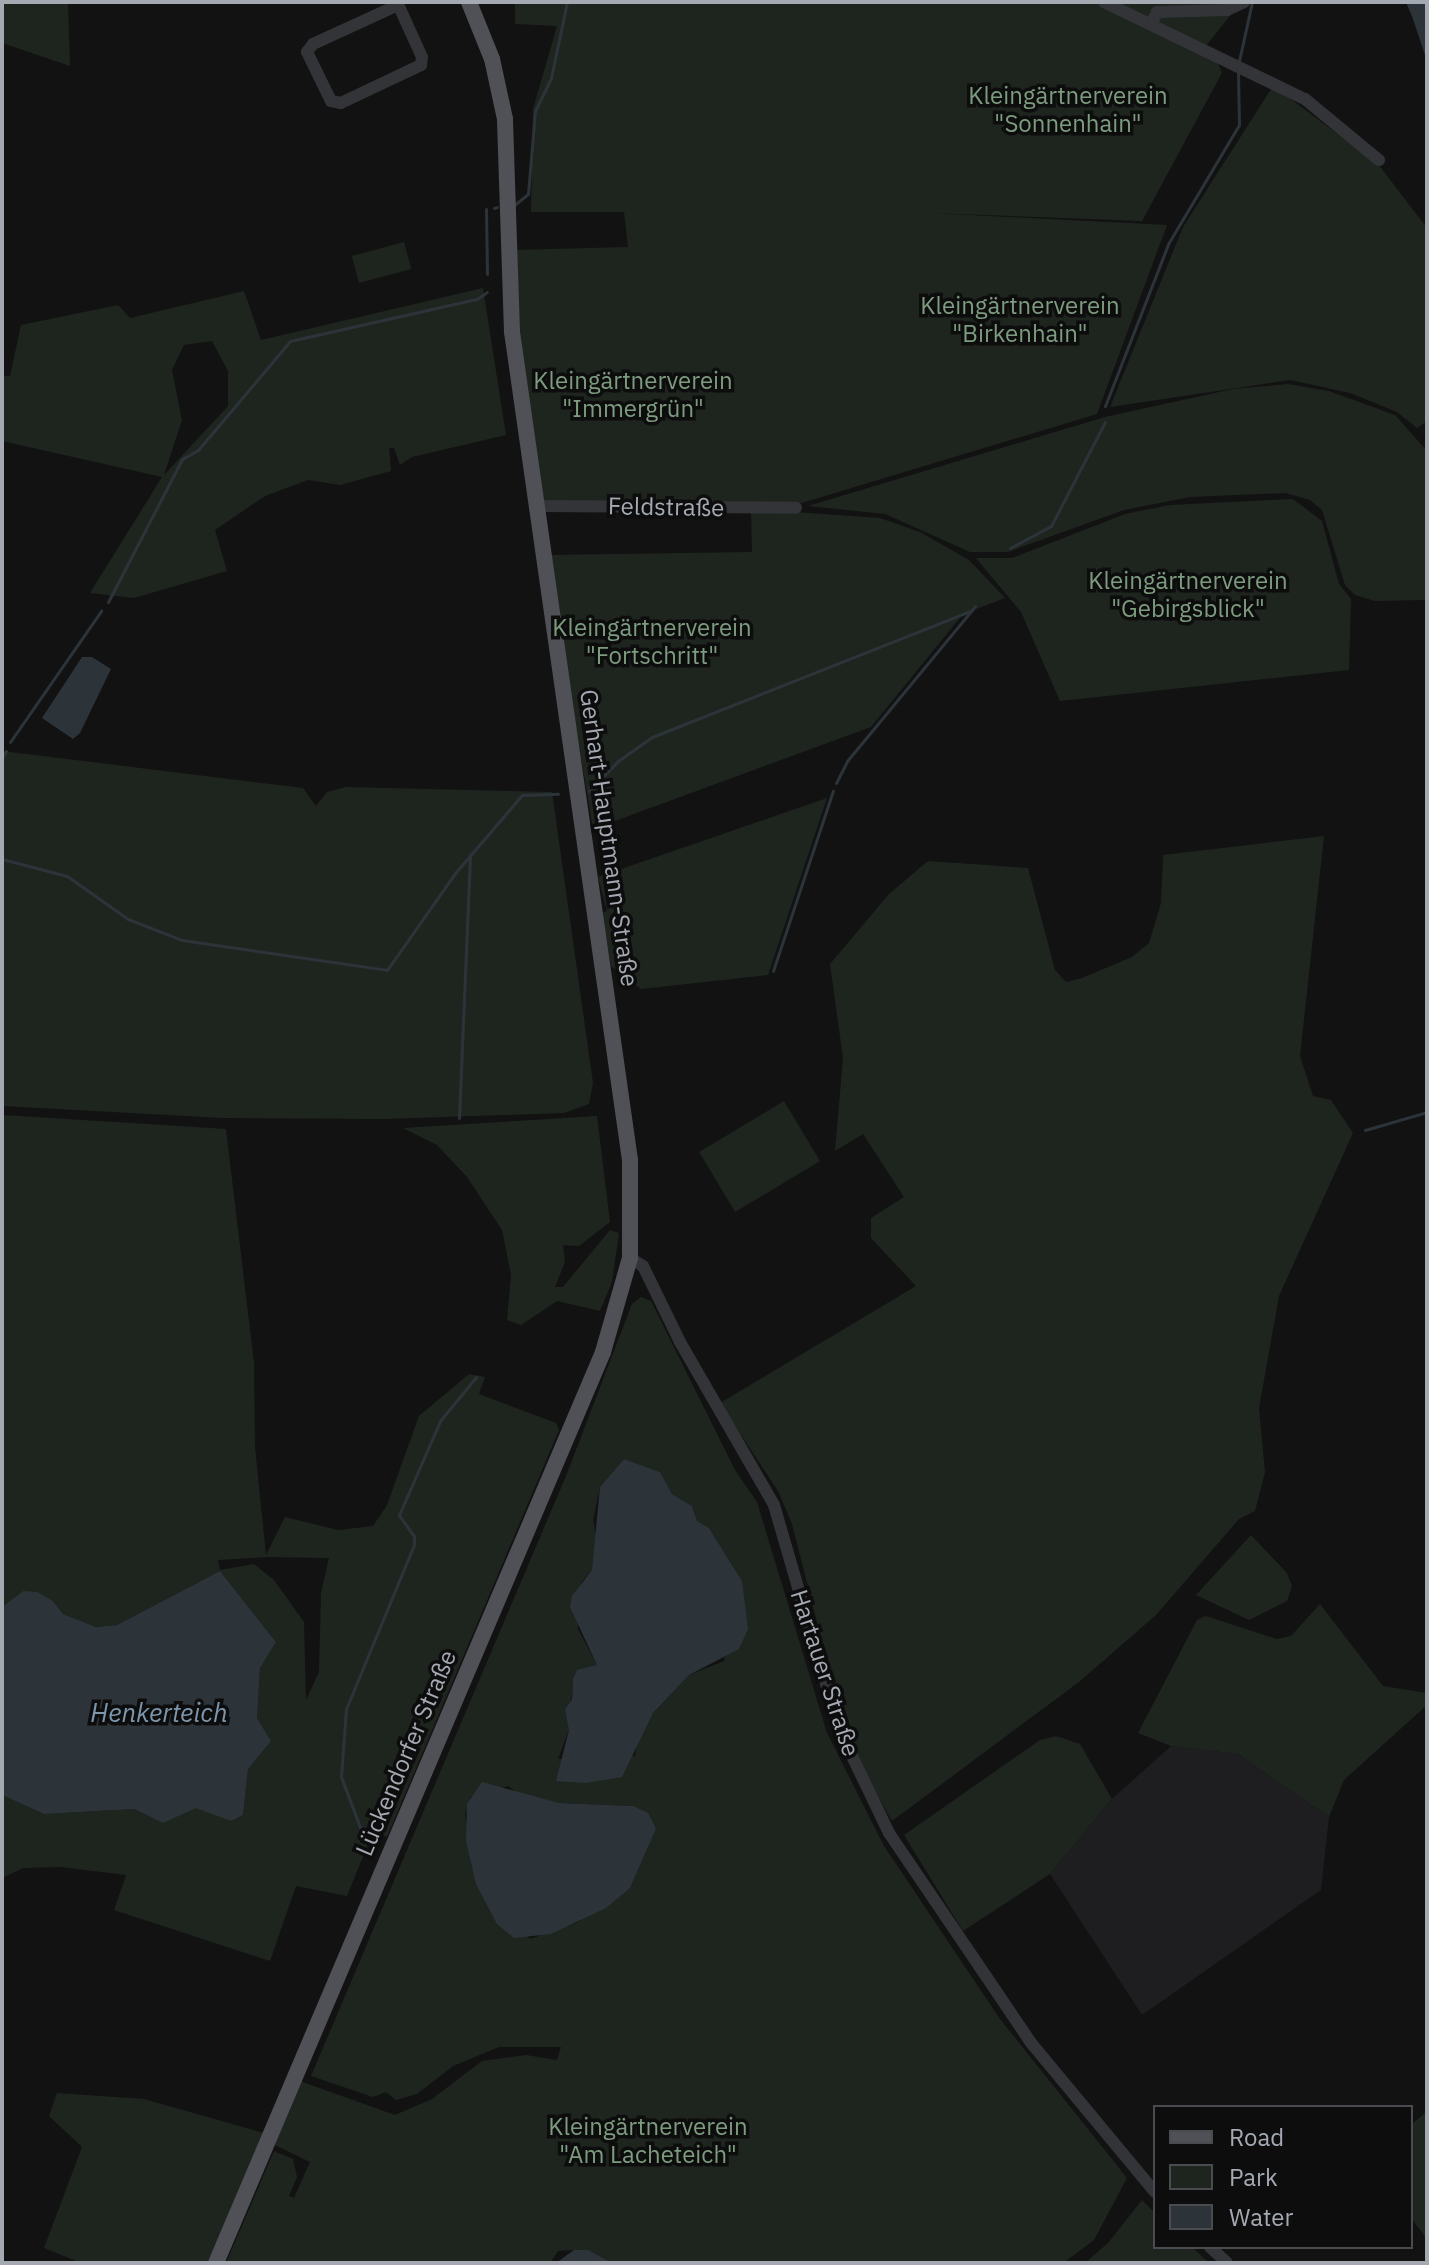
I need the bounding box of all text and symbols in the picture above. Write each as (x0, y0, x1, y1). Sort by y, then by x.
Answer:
park label: Kleingärtnerverein "Sonnenhain" (968, 82, 1168, 138)
park label: Kleingärtnerverein "Birkenhain" (920, 292, 1120, 348)
park label: Kleingärtnerverein "Immergrün" (533, 367, 733, 423)
street label: Feldstraße (608, 492, 724, 522)
park label: Kleingärtnerverein "Gebirgsblick" (1088, 567, 1288, 623)
park label: Kleingärtnerverein "Fortschritt" (552, 614, 752, 670)
street label: Gerhart-Hauptmann-Straße (574, 688, 644, 988)
street label: Hartauer Straße (784, 1586, 866, 1760)
street label: Lückendorfer Straße (350, 1646, 462, 1860)
water label: Henkerteich (90, 1697, 228, 1729)
legend (1153, 2105, 1413, 2249)
park label: Kleingärtnerverein "Am Lacheteich" (548, 2113, 748, 2169)
text: Road (1229, 2121, 1284, 2153)
text: Park (1229, 2161, 1278, 2193)
text: Water (1229, 2201, 1293, 2233)

